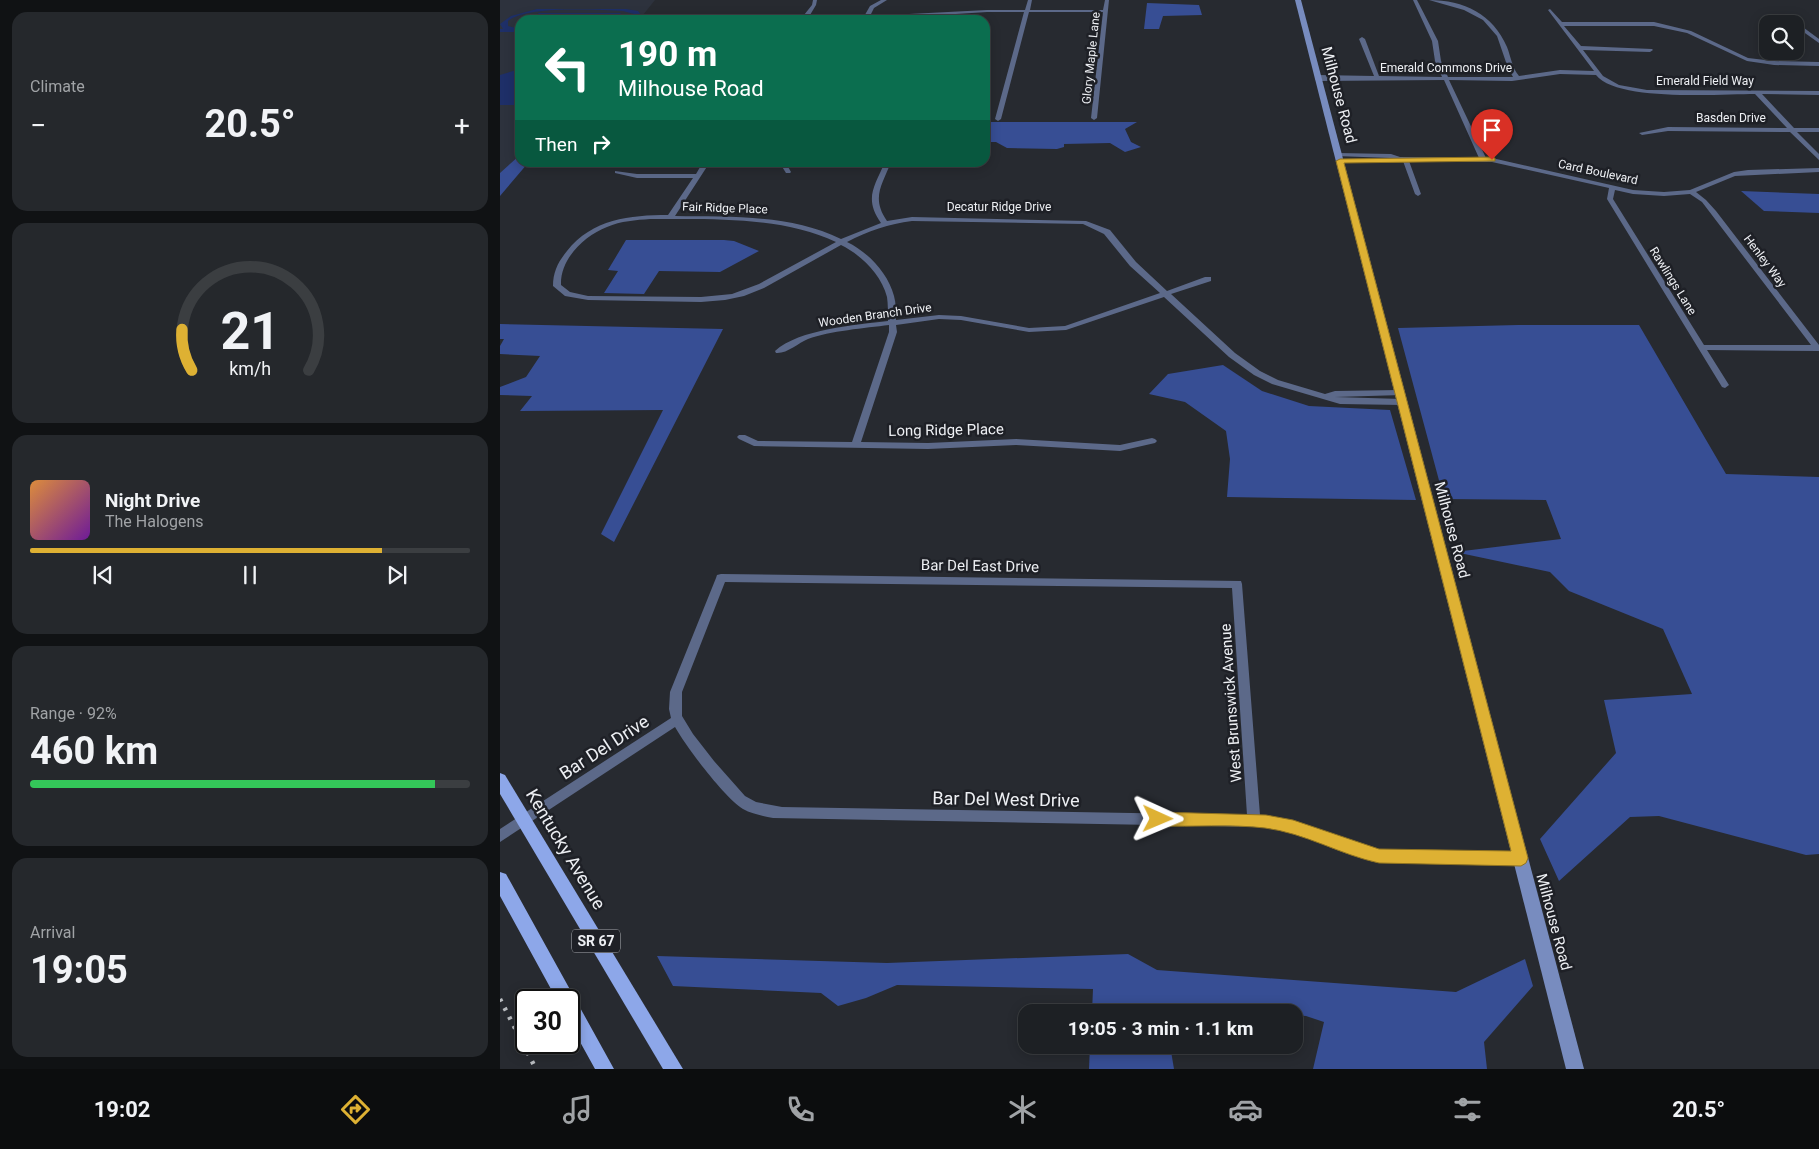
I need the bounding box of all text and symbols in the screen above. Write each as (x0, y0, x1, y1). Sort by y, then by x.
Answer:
street label: Glory Maple Lane (1079, 11, 1103, 105)
map controls (1759, 15, 1804, 60)
button: search (1759, 15, 1804, 60)
text: 190 m (618, 34, 717, 75)
icon: left (535, 35, 600, 100)
street label: Milhouse Road (1317, 45, 1361, 145)
street label: Emerald Commons Drive (1380, 61, 1512, 75)
street label: Emerald Field Way (1656, 74, 1754, 88)
text: Milhouse Road (618, 76, 764, 101)
text: Climate (30, 77, 85, 96)
text: 20.5° (204, 102, 296, 146)
text: − (30, 109, 46, 142)
text: + (454, 109, 470, 142)
pin (1471, 109, 1513, 160)
street label: Basden Drive (1696, 111, 1766, 125)
icon: arrive (1478, 116, 1506, 144)
icon: right (587, 130, 615, 158)
text: Then (535, 133, 577, 156)
street label: Card Boulevard (1557, 157, 1639, 187)
street label: Fair Ridge Place (682, 200, 768, 216)
street label: Decatur Ridge Drive (947, 200, 1051, 214)
street label: Henley Way (1741, 232, 1789, 290)
street label: Rawlings Lane (1647, 245, 1699, 317)
street label: Wooden Branch Drive (817, 300, 933, 330)
text: 21 (220, 301, 280, 362)
text: km/h (229, 358, 271, 379)
street label: Long Ridge Place (888, 420, 1004, 440)
street label: Milhouse Road (1430, 480, 1474, 580)
text: Night Drive (105, 489, 200, 512)
text: The Halogens (105, 512, 204, 531)
street label: Bar Del East Drive (921, 556, 1039, 576)
icon: previous (89, 561, 117, 589)
icon: pause (236, 561, 264, 589)
icon: next (383, 561, 411, 589)
street label: West Brunswick Avenue (1216, 623, 1246, 783)
text: Range · 92% (30, 704, 117, 723)
street label: Bar Del Drive (555, 710, 653, 784)
text: 460 km (30, 729, 158, 773)
street label: Kentucky Avenue (522, 785, 610, 913)
street label: Bar Del West Drive (932, 787, 1080, 811)
position arrow (1131, 792, 1183, 844)
street label: Milhouse Road (1532, 872, 1576, 972)
text: Arrival (30, 923, 75, 942)
road number: SR 67 (572, 929, 620, 952)
text: 19:05 (30, 948, 128, 992)
speed limit sign: 30 (515, 989, 580, 1054)
text: 19:05 · 3 min · 1.1 km (1068, 1017, 1253, 1040)
icon: directions (338, 1092, 373, 1127)
icon: music (560, 1092, 595, 1127)
icon: phone (783, 1092, 818, 1127)
icon: climate (1005, 1092, 1040, 1127)
icon: car (1228, 1092, 1263, 1127)
icon: filters (1450, 1092, 1485, 1127)
text: 19:02 (94, 1097, 150, 1122)
text: 20.5° (1672, 1097, 1725, 1122)

